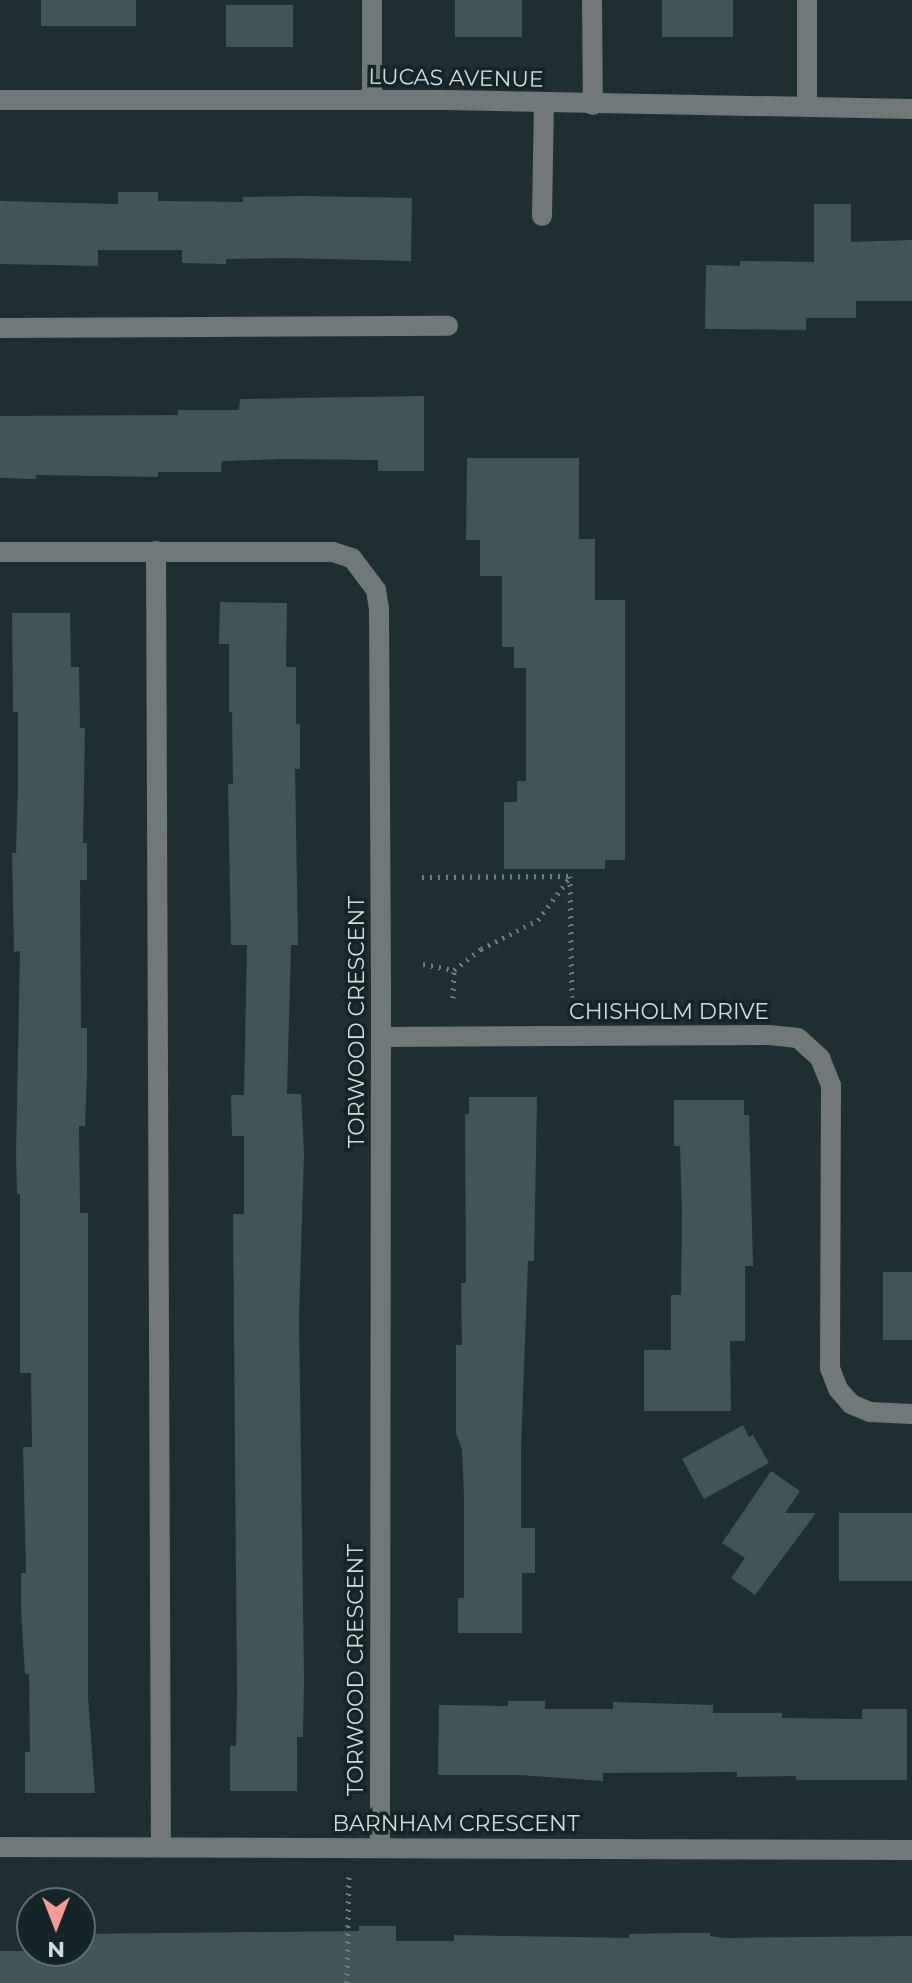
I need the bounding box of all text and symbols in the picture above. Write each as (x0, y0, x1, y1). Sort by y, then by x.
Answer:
street label: LUCAS AVENUE (368, 63, 544, 93)
street label: TORWOOD CRESCENT (344, 896, 370, 1148)
street label: CHISHOLM DRIVE (569, 999, 769, 1025)
street label: TORWOOD CRESCENT (343, 1544, 369, 1796)
street label: BARNHAM CRESCENT (332, 1811, 580, 1837)
north arrow (16, 1887, 96, 1967)
text: N (47, 1936, 65, 1963)

